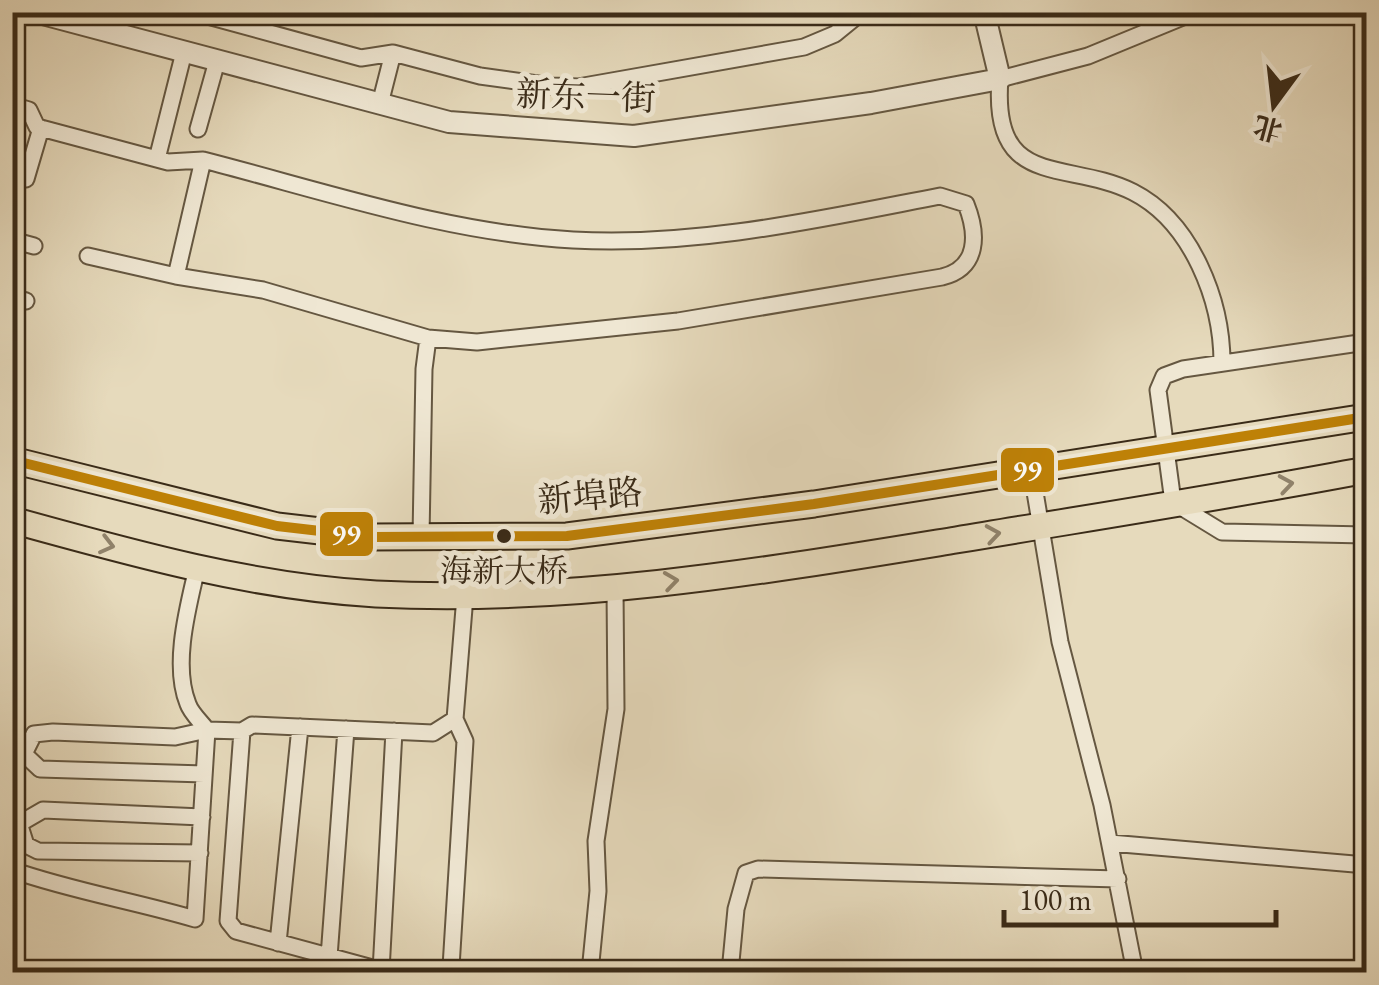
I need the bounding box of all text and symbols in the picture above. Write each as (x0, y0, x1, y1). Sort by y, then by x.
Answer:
north arrow (1224, 55, 1324, 155)
street label: 新东一街 (515, 71, 657, 120)
text: 北 (1249, 108, 1286, 150)
line badge: 99 (999, 446, 1056, 494)
text: 99 (1012, 452, 1042, 488)
street label: 新埠路 (536, 469, 644, 522)
one-way arrow (1278, 474, 1294, 495)
line badge: 99 (318, 510, 375, 558)
text: 99 (331, 516, 361, 552)
one-way arrow (984, 524, 1001, 545)
marker: 海新大桥 (494, 526, 514, 546)
one-way arrow (98, 533, 115, 554)
place label: 海新大桥 (440, 550, 568, 592)
one-way arrow (664, 571, 680, 592)
scale bar (1004, 865, 1276, 927)
text: 100 m (1019, 880, 1092, 919)

